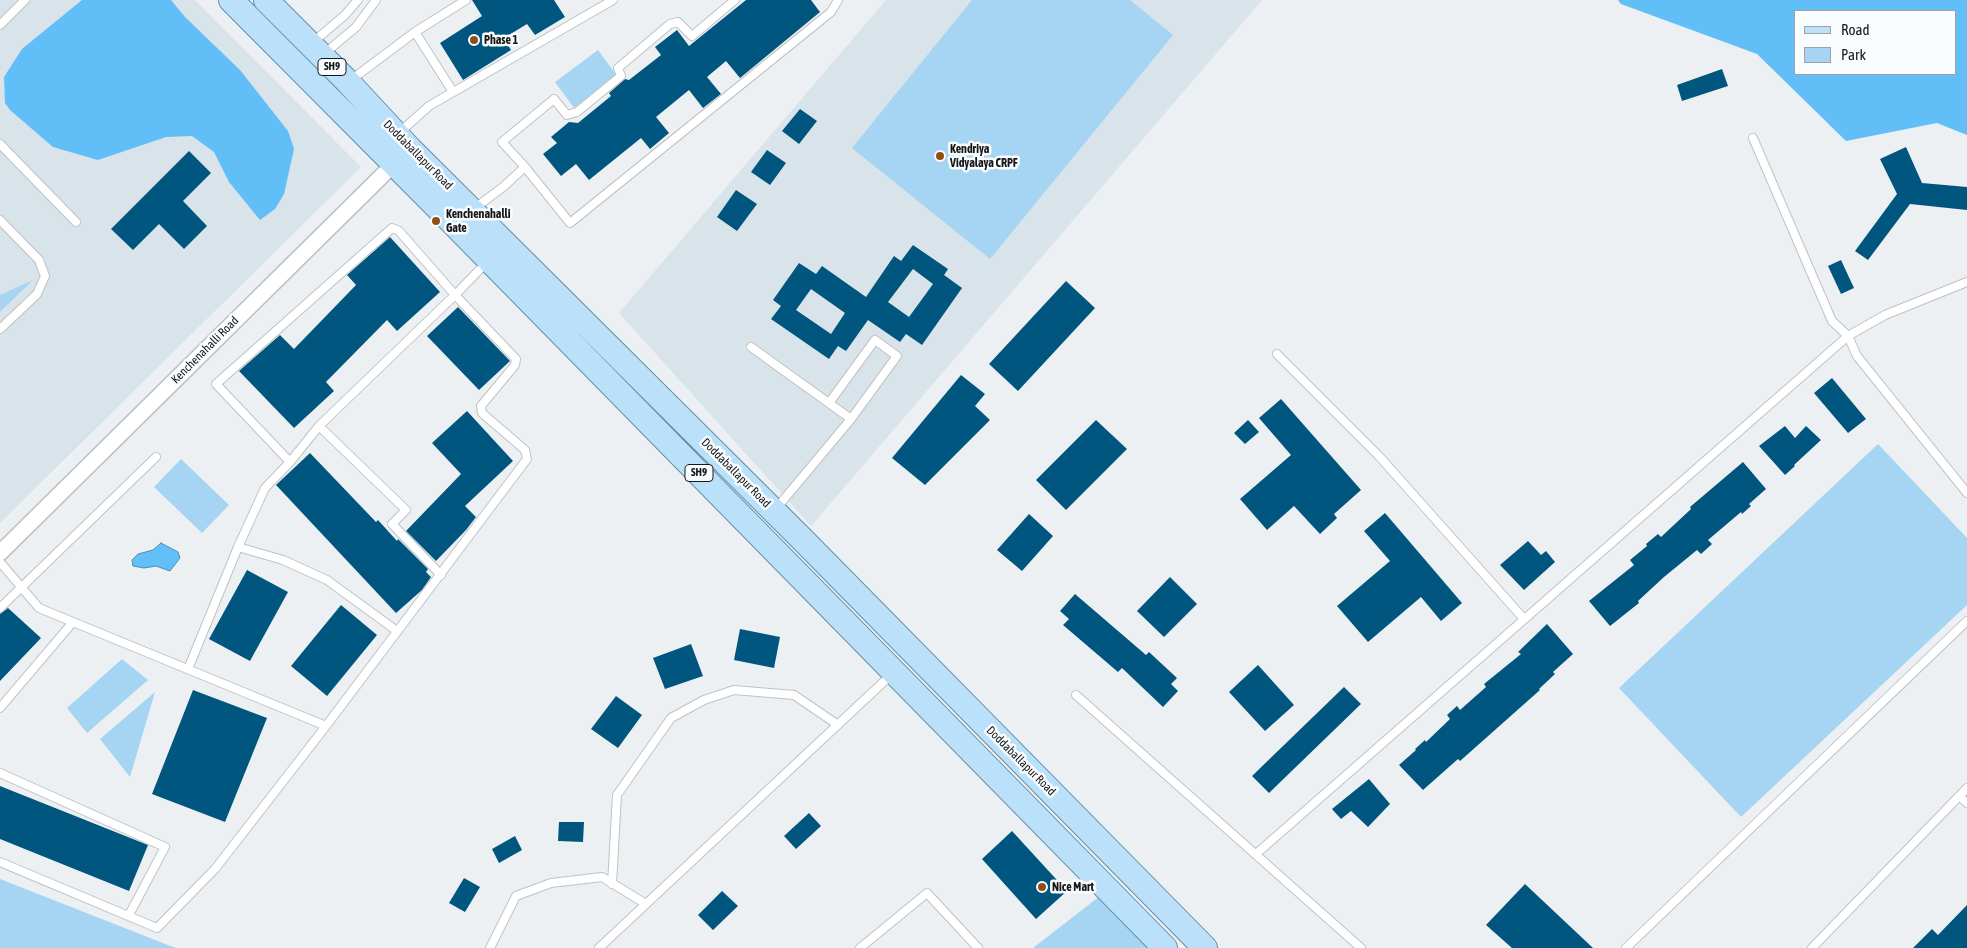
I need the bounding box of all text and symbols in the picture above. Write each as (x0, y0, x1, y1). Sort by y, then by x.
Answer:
legend (1794, 10, 1957, 75)
text: Road (1841, 21, 1870, 38)
place label: Phase 1 (484, 33, 518, 47)
marker: Phase 1 (468, 34, 480, 46)
text: Park (1841, 46, 1866, 63)
road number: SH9 (318, 58, 346, 76)
street label: Doddaballapur Road (380, 117, 456, 193)
place label: Kendriya Vidyalaya CRPF (950, 142, 1018, 170)
marker: Kendriya Vidyalaya CRPF (934, 150, 946, 162)
place label: Kenchenahalli Gate (446, 207, 511, 235)
marker: Kenchenahalli Gate (430, 215, 442, 227)
street label: Kenchenahalli Road (168, 313, 242, 387)
street label: Doddaballapur Road (698, 435, 774, 511)
road number: SH9 (685, 464, 713, 482)
street label: Doddaballapur Road (983, 723, 1059, 799)
place label: Nice Mart (1052, 880, 1094, 894)
marker: Nice Mart (1036, 881, 1048, 893)

